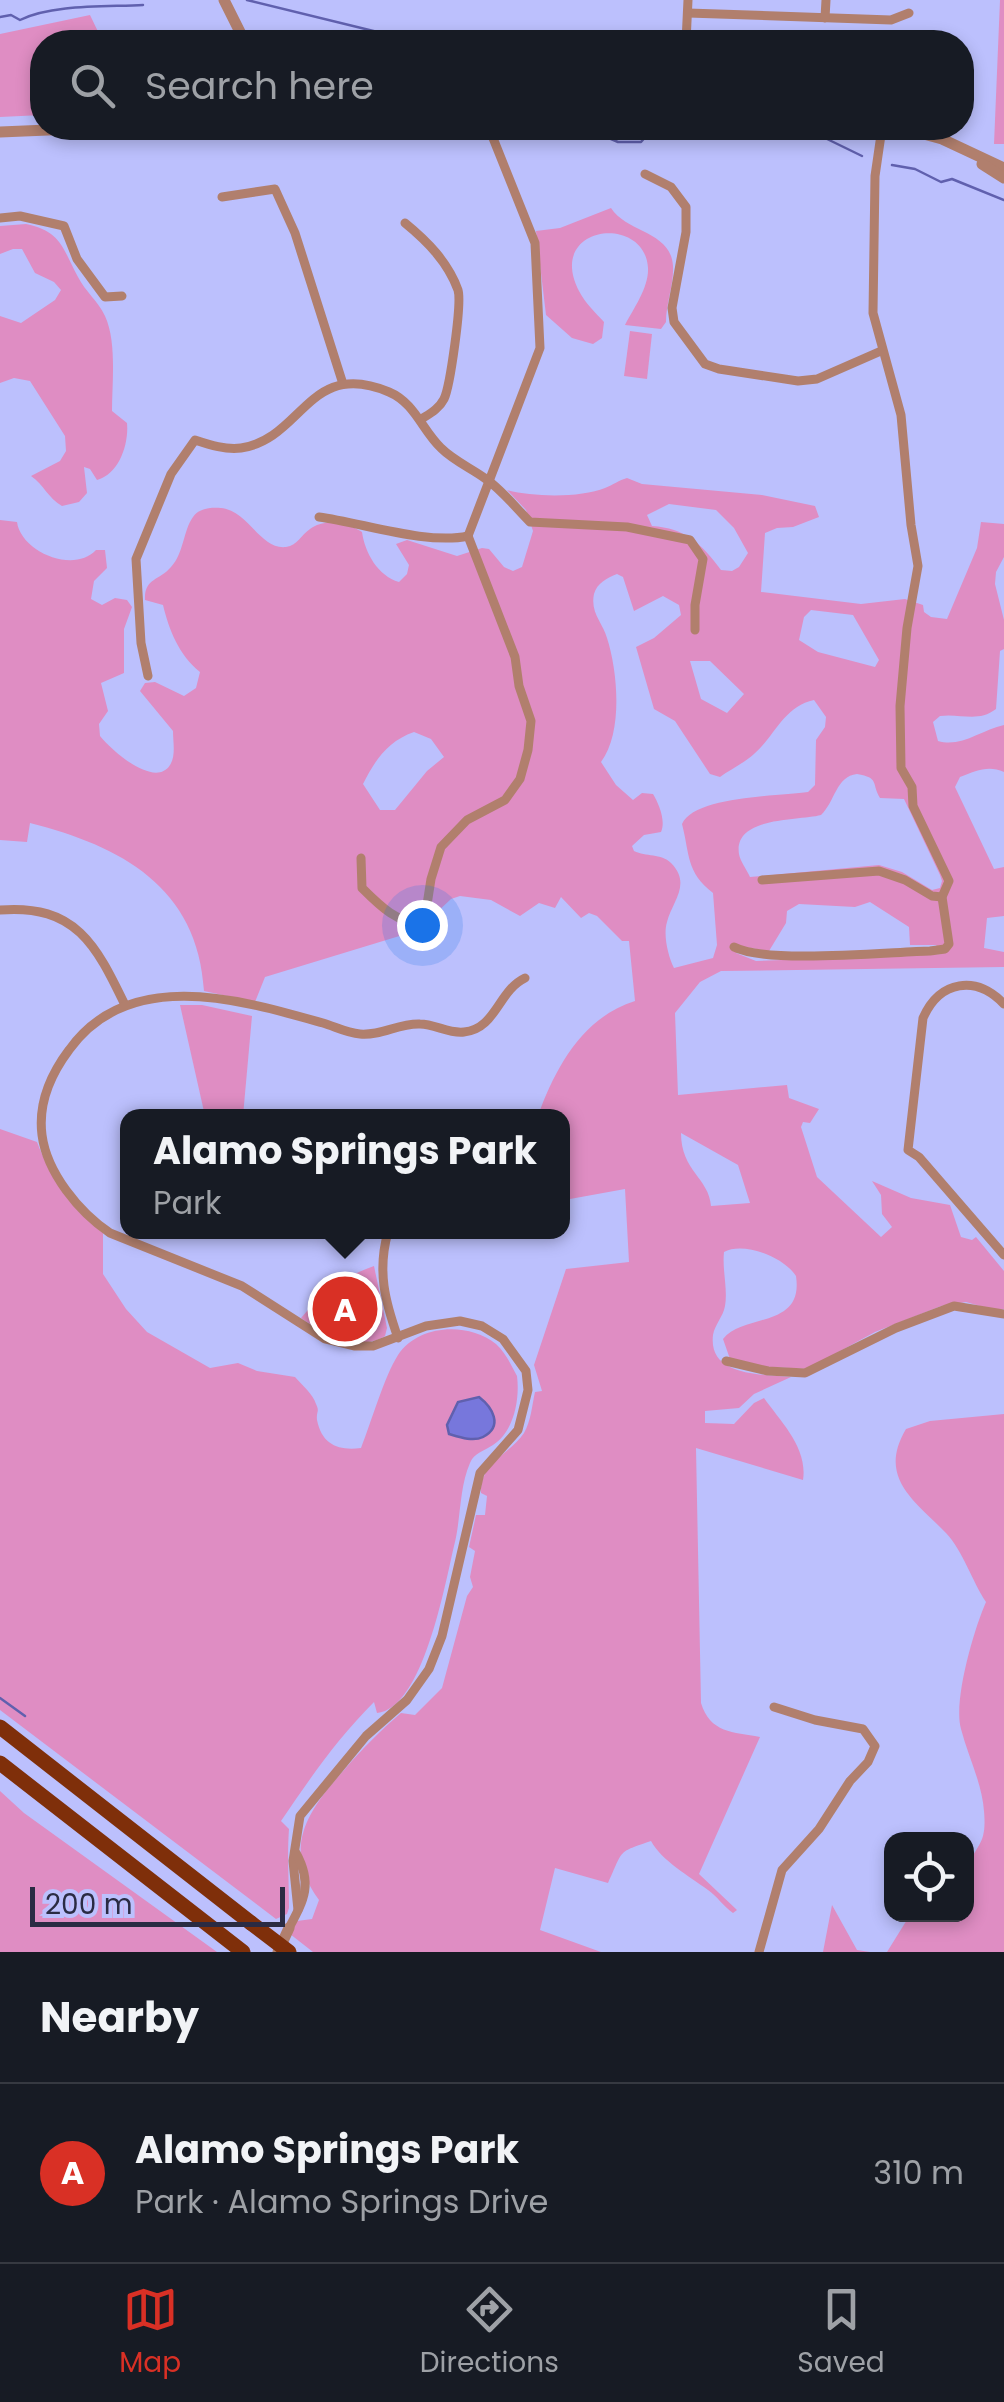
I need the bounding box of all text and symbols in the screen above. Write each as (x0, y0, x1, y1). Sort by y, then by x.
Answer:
search box (30, 30, 974, 140)
icon: search (65, 58, 120, 113)
text: Search here (145, 59, 374, 112)
your location (397, 900, 448, 951)
popup (120, 1109, 570, 1239)
text: Alamo Springs Park (153, 1124, 537, 1177)
text: Park (153, 1180, 222, 1225)
pin: A (312, 1272, 378, 1346)
map controls (884, 1832, 974, 1922)
button: locate (884, 1832, 974, 1922)
scale bar (30, 1882, 285, 1926)
text: 200 m (45, 1885, 133, 1924)
text: Nearby (40, 1988, 199, 2047)
text: Alamo Springs Park (135, 2123, 519, 2176)
text: A (61, 2150, 84, 2195)
text: 310 m (873, 2150, 964, 2195)
text: Park · Alamo Springs Drive (135, 2179, 548, 2224)
tab: Map (119, 2282, 181, 2384)
tab: Directions (420, 2282, 559, 2384)
tab: Saved (797, 2282, 885, 2384)

